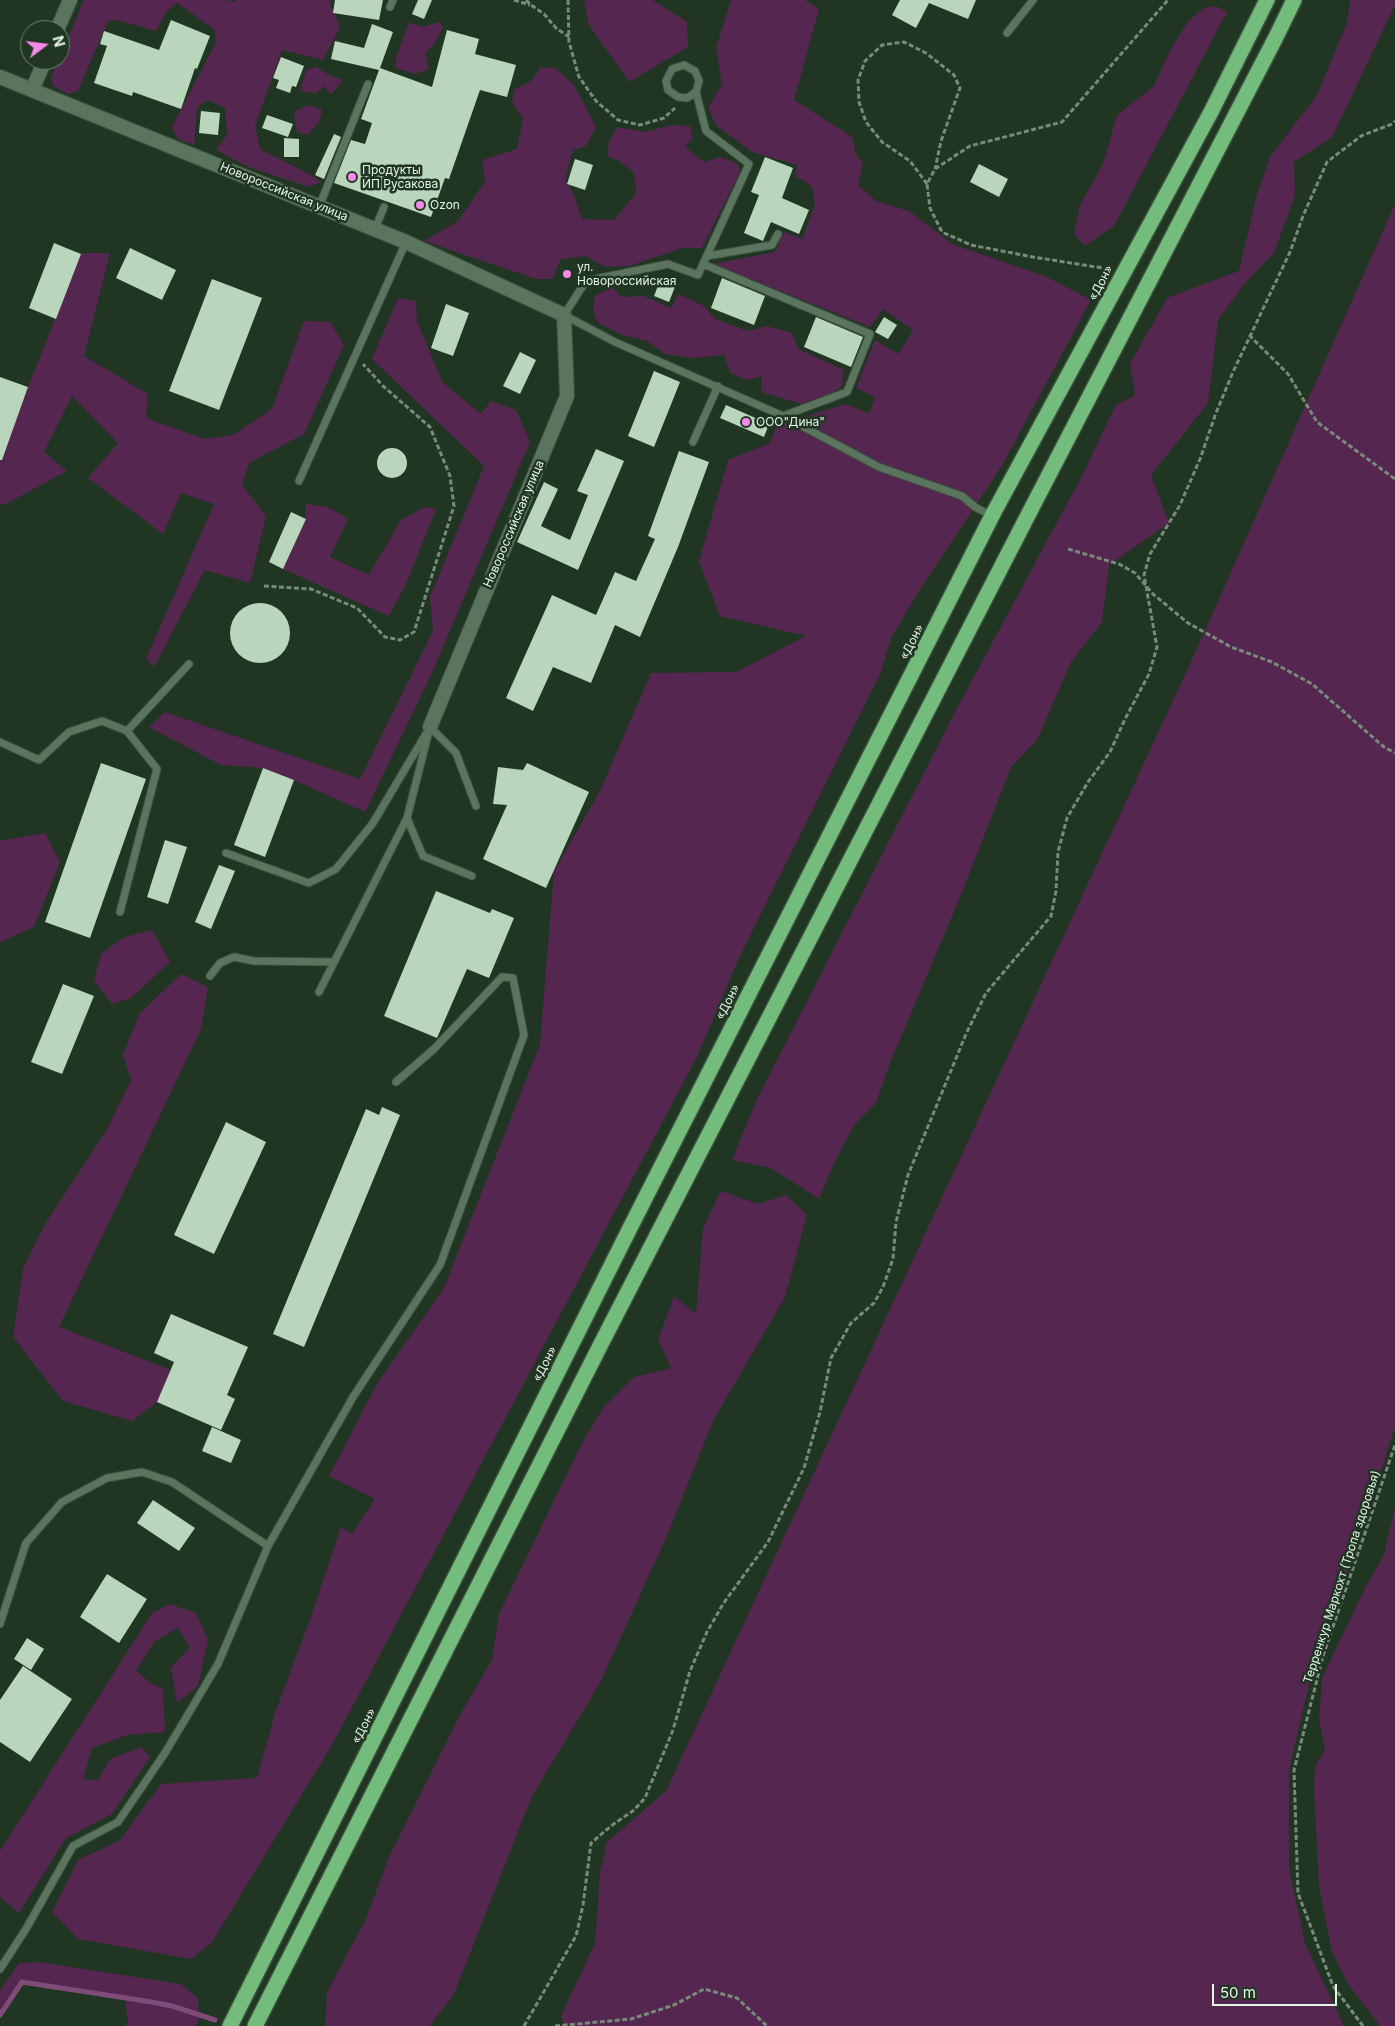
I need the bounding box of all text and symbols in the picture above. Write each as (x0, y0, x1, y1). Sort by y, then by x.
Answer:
north arrow (20, 20, 70, 70)
text: N (49, 34, 69, 49)
street label: Новороссийская улица (218, 160, 350, 224)
place label: Продукты ИП Русакова (362, 163, 438, 191)
marker: Продукты ИП Русакова (346, 171, 358, 183)
place label: Ozon (430, 198, 460, 212)
marker: Ozon (414, 199, 426, 211)
place label: ул. Новороссийская (577, 260, 676, 288)
street label: «Дон» (1086, 263, 1116, 303)
marker: ул. Новороссийская (561, 268, 573, 280)
place label: ООО"Дина" (756, 415, 825, 429)
marker: ООО"Дина" (740, 416, 752, 428)
street label: Новороссийская улица (481, 458, 547, 590)
street label: «Дон» (897, 622, 927, 662)
street label: «Дон» (713, 982, 743, 1022)
street label: «Дон» (530, 1344, 560, 1384)
street label: Терренкур Маркохт (Тропа здоровья) (1301, 1469, 1383, 1685)
street label: «Дон» (349, 1706, 379, 1746)
scale bar (1215, 1974, 1340, 2006)
text: 50 m (1220, 1983, 1256, 2002)

